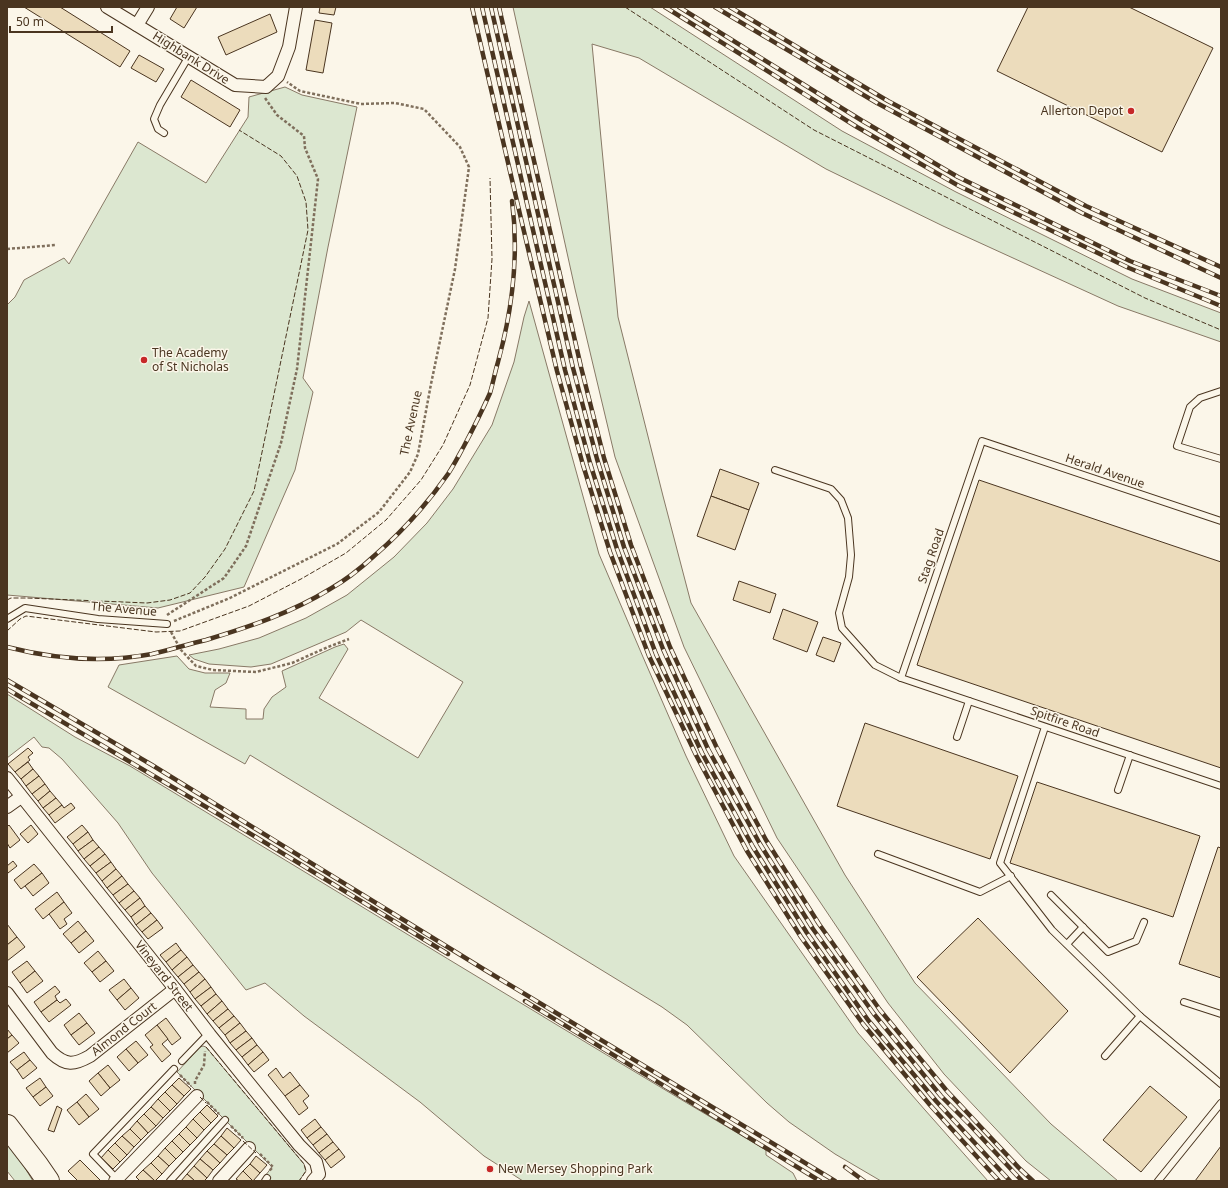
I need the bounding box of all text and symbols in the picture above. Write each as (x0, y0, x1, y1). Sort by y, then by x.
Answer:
scale bar (10, 8, 112, 34)
text: 50 m (16, 13, 44, 30)
street label: Highbank Drive (150, 27, 233, 88)
place label: Allerton Depot (1041, 102, 1124, 119)
marker: Allerton Depot (1126, 106, 1136, 116)
place label: The Academy of St Nicholas (152, 344, 229, 375)
marker: The Academy of St Nicholas (139, 355, 149, 365)
street label: The Avenue (395, 389, 426, 457)
street label: Herald Avenue (1063, 449, 1147, 492)
street label: Stag Road (913, 526, 948, 586)
street label: The Avenue (90, 597, 158, 620)
street label: Spitfire Road (1028, 702, 1102, 741)
street label: Vineyard Street (131, 937, 198, 1015)
street label: Almond Court (87, 997, 160, 1060)
place label: New Mersey Shopping Park (498, 1160, 653, 1177)
marker: New Mersey Shopping Park (485, 1164, 495, 1174)

